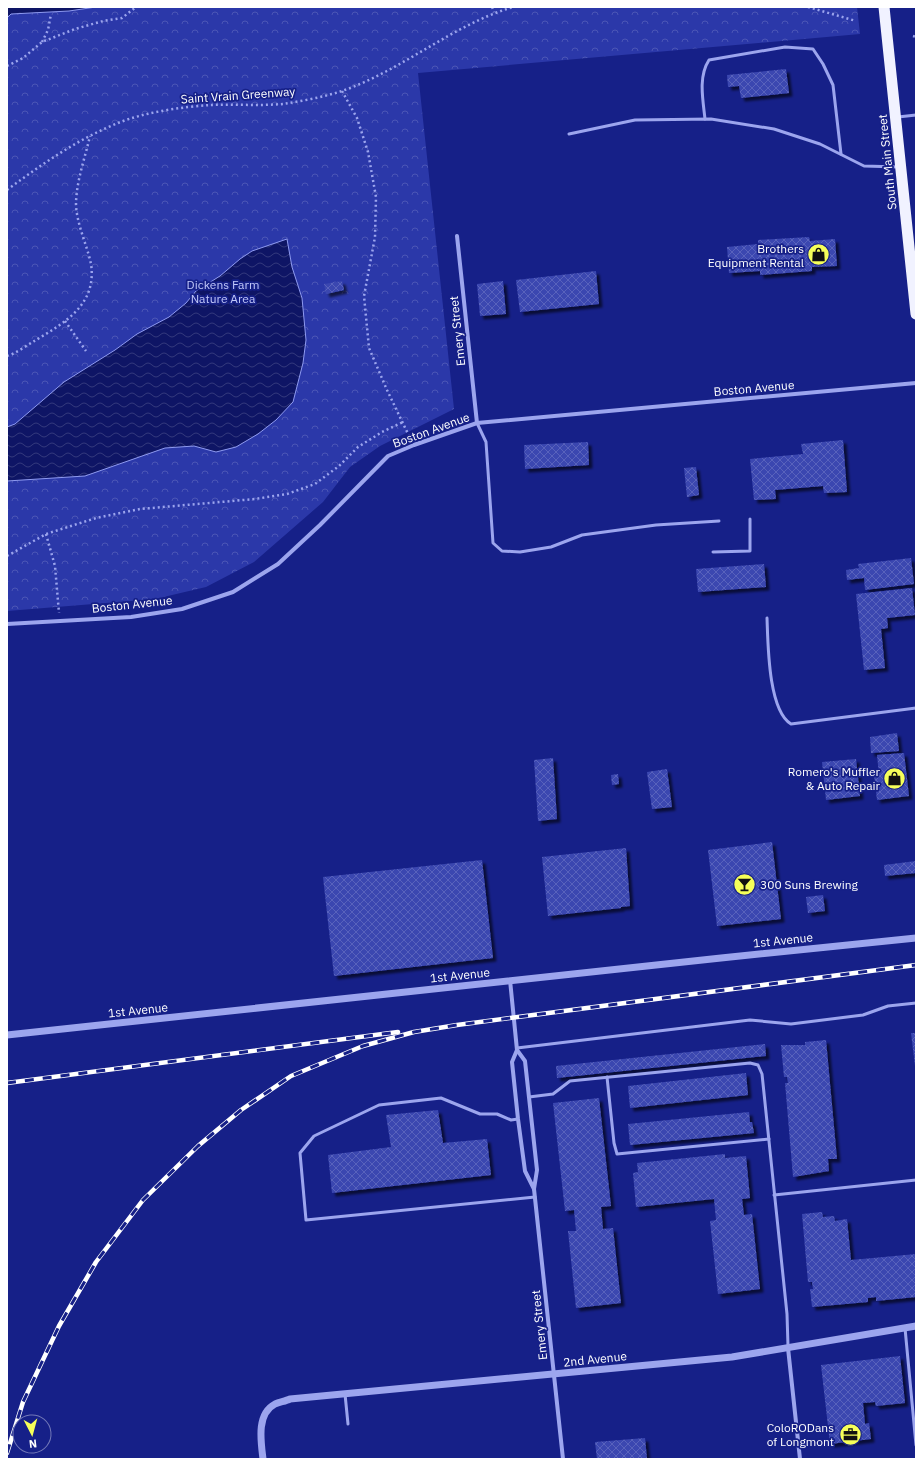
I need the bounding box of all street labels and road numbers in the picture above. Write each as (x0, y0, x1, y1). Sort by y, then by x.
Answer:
street label: Saint Vrain Greenway (180, 84, 296, 106)
street label: South Main Street (875, 113, 899, 211)
street label: Emery Street (446, 295, 468, 367)
street label: Boston Avenue (713, 377, 795, 399)
street label: Boston Avenue (390, 409, 472, 451)
street label: Boston Avenue (91, 592, 173, 616)
street label: 1st Avenue (752, 929, 814, 951)
street label: 1st Avenue (429, 964, 491, 986)
street label: 1st Avenue (107, 999, 169, 1021)
street label: Emery Street (528, 1289, 550, 1361)
street label: 2nd Avenue (562, 1348, 628, 1370)

